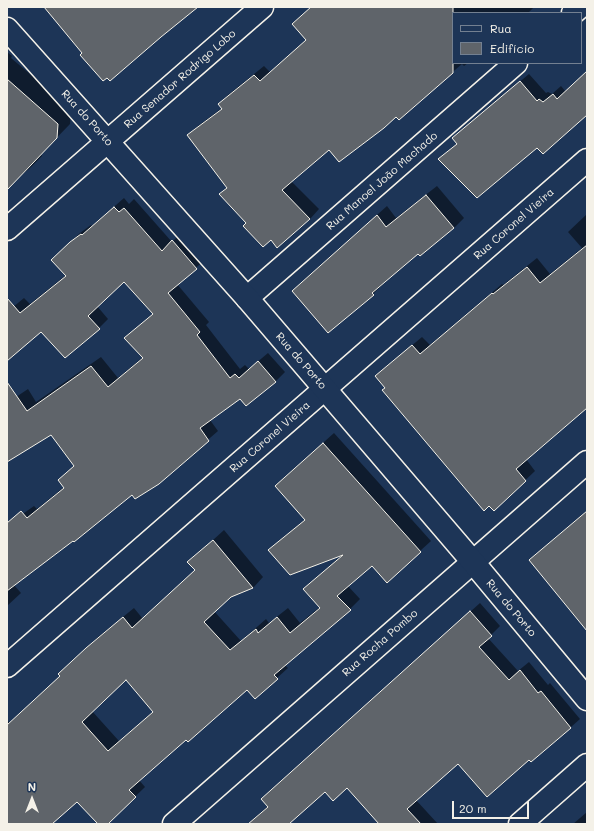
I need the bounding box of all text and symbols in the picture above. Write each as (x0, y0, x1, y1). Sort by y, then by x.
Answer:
legend (452, 12, 582, 64)
text: Rua (490, 20, 512, 36)
street label: Rua Senador Rodrigo Lobo (121, 27, 239, 131)
text: Edifício (490, 40, 534, 56)
street label: Rua do Porto (58, 87, 116, 149)
street label: Rua Manoel João Machado (324, 129, 440, 233)
street label: Rua Coronel Vieira (471, 186, 557, 262)
street label: Rua do Porto (273, 330, 329, 392)
street label: Rua Coronel Vieira (227, 399, 313, 475)
street label: Rua do Porto (483, 577, 539, 639)
street label: Rua Rocha Pombo (340, 607, 420, 679)
north arrow (12, 779, 52, 819)
text: N (28, 779, 36, 794)
scale bar (454, 793, 531, 819)
text: 20 m (459, 800, 487, 816)

